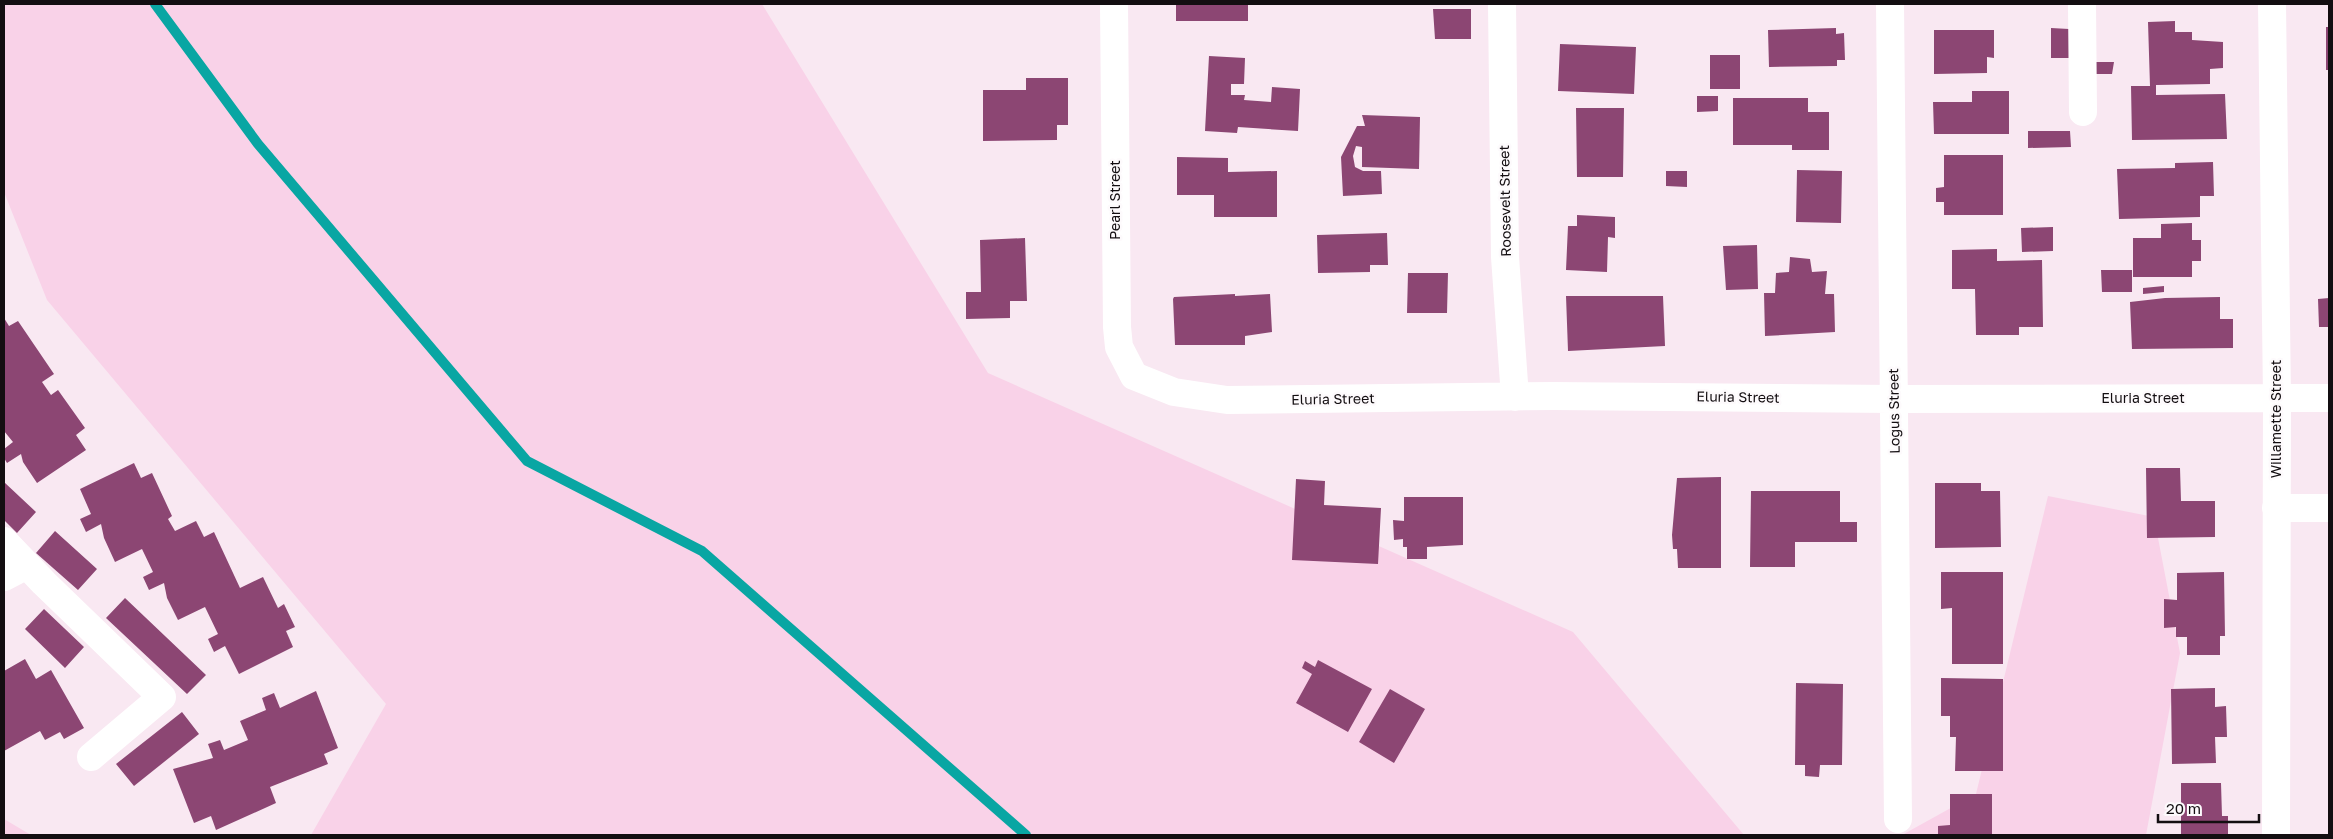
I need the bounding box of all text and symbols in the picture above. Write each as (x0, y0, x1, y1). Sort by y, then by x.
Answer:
street label: Roosevelt Street (1495, 145, 1514, 257)
street label: Pearl Street (1106, 160, 1123, 240)
street label: Willamette Street (2267, 360, 2284, 478)
street label: Logus Street (1884, 368, 1903, 454)
street label: Eluria Street (1696, 387, 1780, 406)
street label: Eluria Street (1291, 389, 1375, 408)
street label: Eluria Street (2101, 389, 2185, 406)
scale bar (2158, 792, 2259, 824)
text: 20 m (2166, 799, 2201, 817)

